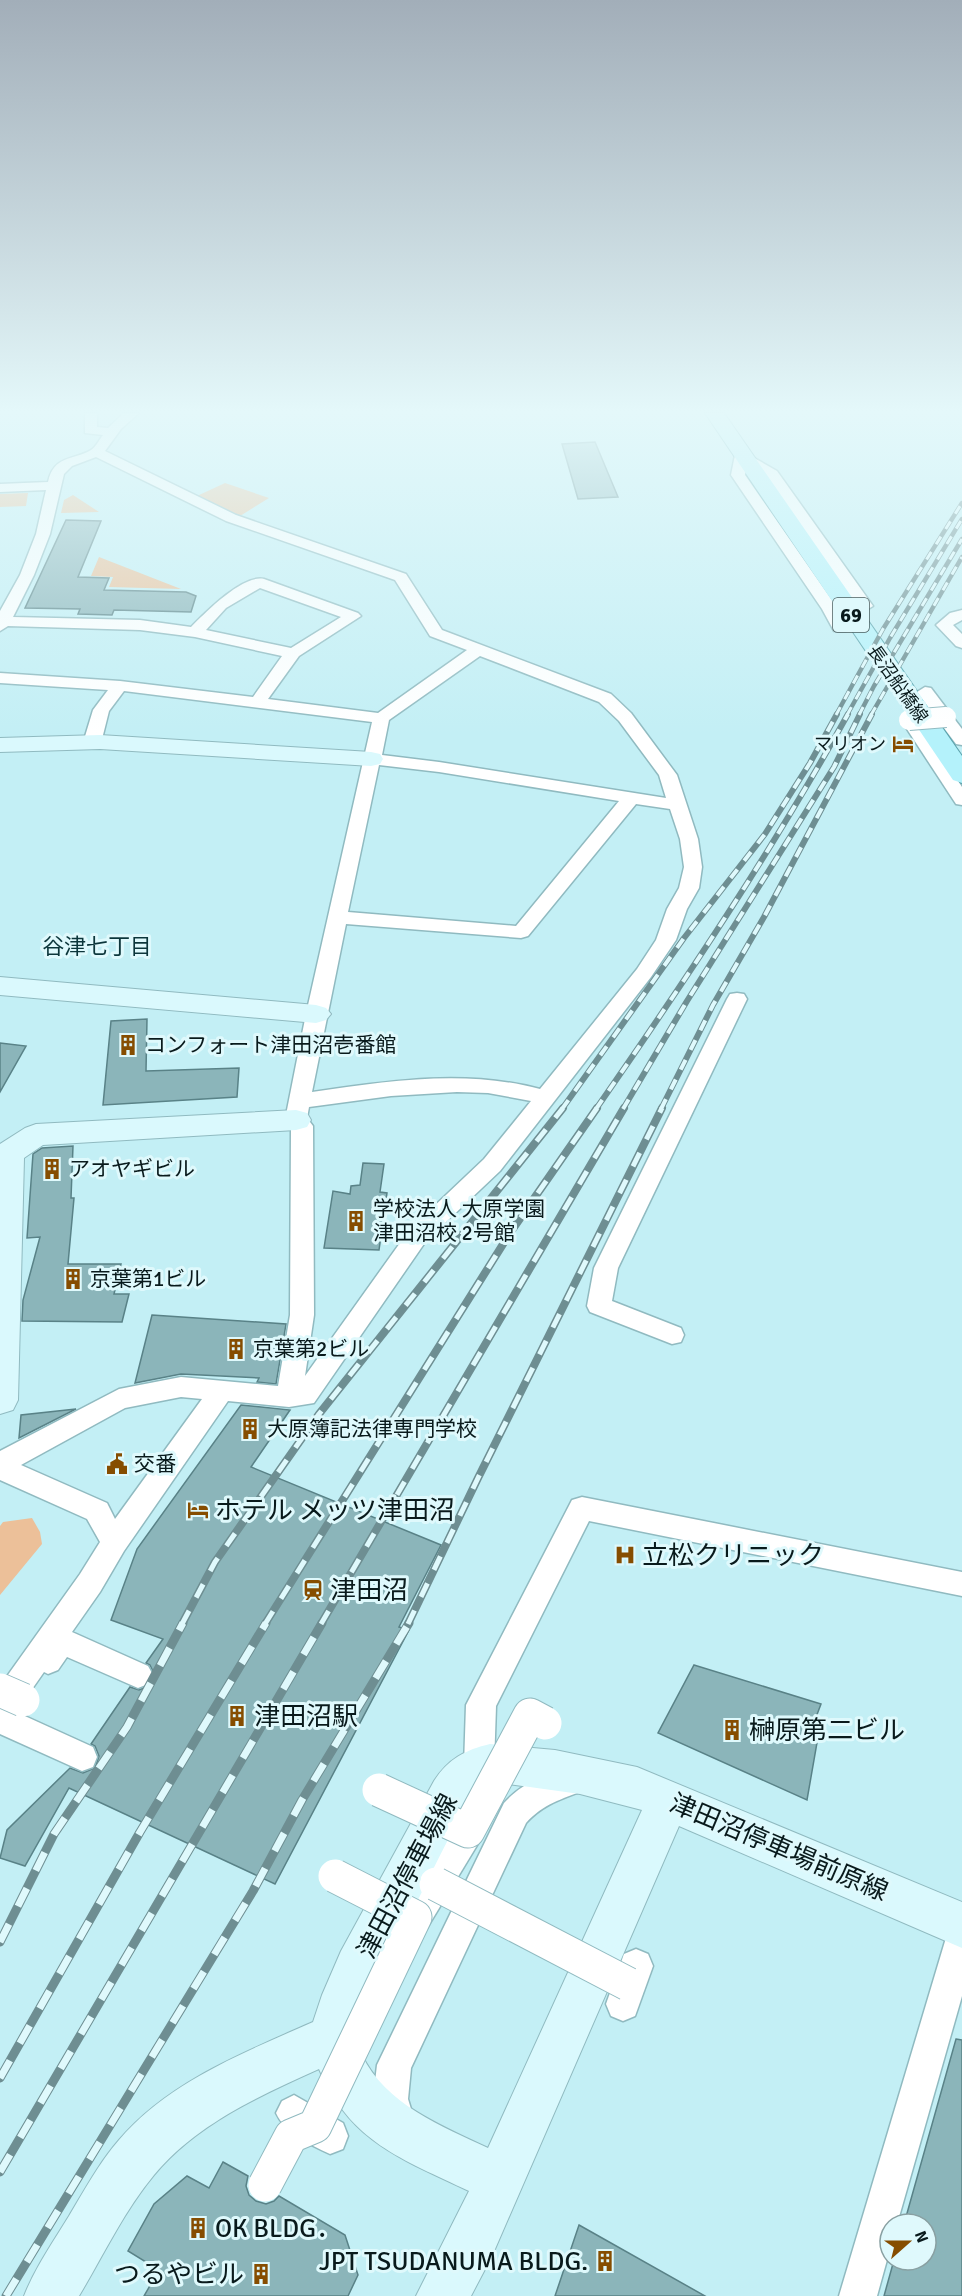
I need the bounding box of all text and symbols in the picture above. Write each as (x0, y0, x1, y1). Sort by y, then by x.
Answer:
road number: 69 (833, 598, 869, 632)
street label: 長沼船橋線 (863, 641, 933, 727)
hotel icon: マリオン (891, 732, 915, 756)
place label: マリオン (814, 733, 886, 755)
district label: 谷津七丁目 (42, 933, 152, 960)
place label: コンフォート津田沼壱番館 (145, 1032, 396, 1058)
building icon: コンフォート津田沼壱番館 (116, 1033, 140, 1057)
place label: アオヤギビル (69, 1156, 195, 1182)
building icon: アオヤギビル (40, 1157, 64, 1181)
place label: 学校法人 大原学園 津田沼校 2号館 (373, 1196, 546, 1246)
building icon: 学校法人 大原学園 津田沼校 2号館 (344, 1209, 368, 1233)
place label: 京葉第1ビル (90, 1266, 206, 1292)
building icon: 京葉第1ビル (61, 1267, 85, 1291)
place label: 京葉第2ビル (253, 1336, 369, 1362)
building icon: 京葉第2ビル (224, 1337, 248, 1361)
place label: 大原簿記法律専門学校 (267, 1416, 477, 1442)
building icon: 大原簿記法律専門学校 (238, 1417, 262, 1441)
place label: 交番 (134, 1451, 176, 1477)
public building icon: 交番 (105, 1452, 129, 1476)
place label: ホテル メッツ津田沼 (215, 1495, 455, 1527)
hotel icon: ホテル メッツ津田沼 (186, 1498, 210, 1522)
place label: 立松クリニック (642, 1540, 824, 1572)
hospital icon: 立松クリニック (613, 1543, 637, 1567)
place label: 津田沼 (330, 1575, 408, 1607)
station icon: 津田沼 (301, 1578, 325, 1602)
place label: 津田沼駅 (254, 1701, 358, 1733)
building icon: 津田沼駅 (225, 1704, 249, 1728)
place label: 榊原第二ビル (749, 1715, 905, 1747)
building icon: 榊原第二ビル (720, 1718, 744, 1742)
street label: 津田沼停車場前原線 (665, 1787, 893, 1908)
street label: 津田沼停車場線 (351, 1789, 465, 1964)
north arrow (878, 2212, 938, 2272)
place label: OK BLDG． (215, 2213, 342, 2245)
building icon: OK BLDG． (186, 2216, 210, 2240)
text: N (910, 2228, 932, 2246)
place label: JPT TSUDANUMA BLDG. (319, 2246, 588, 2278)
building icon: JPT TSUDANUMA BLDG. (593, 2249, 617, 2273)
place label: つるやビル (114, 2259, 244, 2291)
building icon: つるやビル (249, 2262, 273, 2286)

